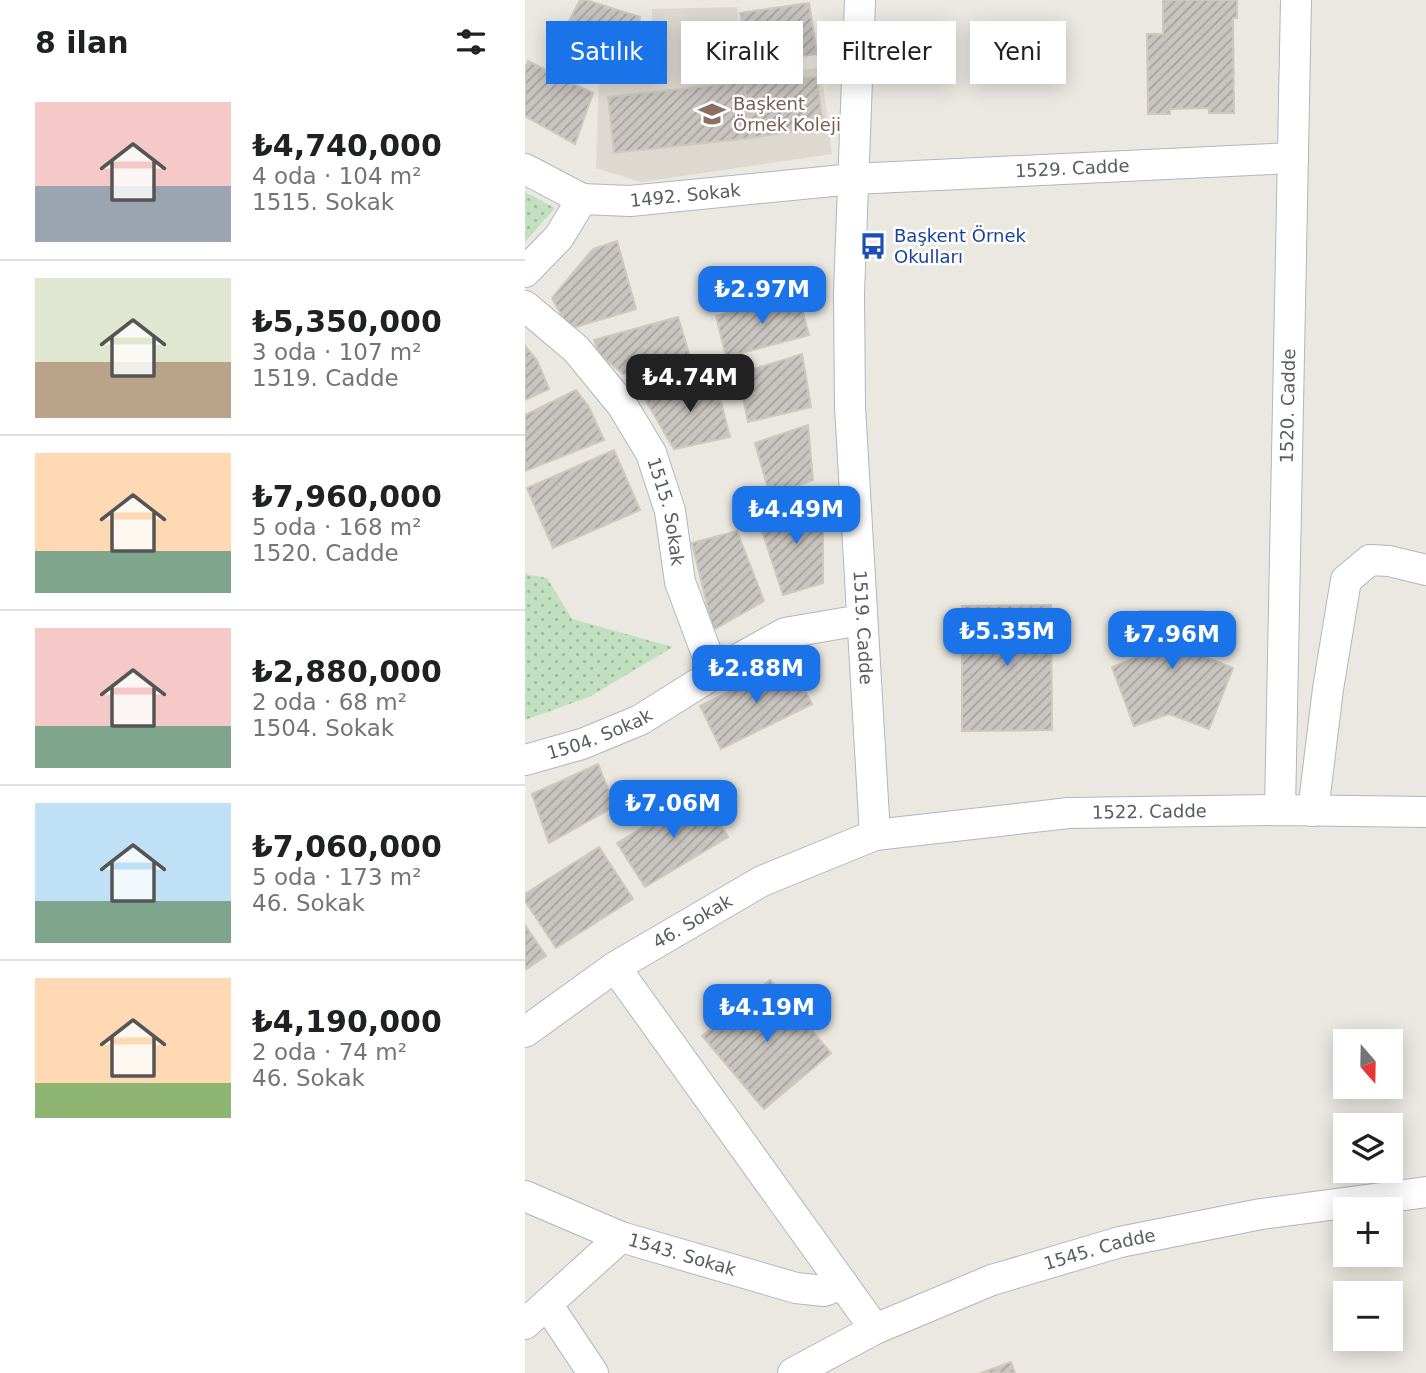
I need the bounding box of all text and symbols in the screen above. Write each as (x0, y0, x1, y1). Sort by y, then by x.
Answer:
chip: Satılık (546, 21, 667, 84)
chip: Kiralık (681, 21, 803, 84)
chip: Filtreler (817, 21, 956, 84)
chip: Yeni (970, 21, 1066, 84)
icon: filters (452, 23, 490, 61)
text: 8 ilan (35, 25, 129, 60)
place label: Başkent Örnek Koleji (733, 93, 841, 135)
school or university icon: Başkent Örnek Koleji (697, 99, 727, 129)
text: ₺4,740,000 (252, 128, 442, 163)
icon: home (91, 130, 175, 214)
street label: 1529. Cadde (1014, 155, 1130, 181)
text: 4 oda · 104 m² (252, 163, 421, 189)
street label: 1492. Sokak (629, 179, 742, 211)
text: 1515. Sokak (252, 189, 394, 215)
place label: Başkent Örnek Okulları (894, 225, 1027, 267)
bus stop icon: Başkent Örnek Okulları (858, 231, 888, 261)
pin: ₺2.97M (705, 266, 819, 326)
text: ₺2.97M (714, 276, 810, 302)
text: ₺5,350,000 (252, 304, 442, 339)
icon: home (91, 306, 175, 390)
text: 3 oda · 107 m² (252, 339, 421, 365)
street label: 1520. Cadde (1276, 348, 1299, 464)
pin: ₺4.74M (633, 354, 747, 414)
text: ₺4.74M (642, 364, 738, 390)
text: 1519. Cadde (252, 365, 399, 391)
street label: 1515. Sokak (643, 454, 689, 568)
text: ₺7,960,000 (252, 479, 442, 514)
icon: home (91, 481, 175, 565)
pin: ₺4.49M (739, 486, 853, 546)
text: ₺4.49M (748, 496, 844, 522)
text: 5 oda · 168 m² (252, 514, 421, 540)
text: 1520. Cadde (252, 540, 399, 566)
street label: 1519. Cadde (850, 569, 877, 685)
pin: ₺5.35M (950, 608, 1064, 668)
pin: ₺7.96M (1115, 612, 1229, 671)
text: ₺5.35M (959, 618, 1055, 644)
text: ₺7.96M (1124, 621, 1220, 647)
pin: ₺2.88M (699, 646, 813, 705)
text: ₺2,880,000 (252, 654, 442, 689)
text: ₺2.88M (708, 655, 804, 681)
icon: home (91, 656, 175, 740)
text: 2 oda · 68 m² (252, 689, 407, 715)
street label: 1504. Sokak (545, 704, 657, 763)
text: 1504. Sokak (252, 715, 394, 741)
pin: ₺7.06M (616, 780, 730, 840)
text: ₺7.06M (625, 790, 721, 816)
street label: 1522. Cadde (1092, 800, 1207, 823)
text: ₺7,060,000 (252, 829, 442, 864)
icon: home (91, 831, 175, 915)
text: 5 oda · 173 m² (252, 864, 421, 890)
street label: 46. Sokak (649, 889, 736, 953)
text: 46. Sokak (252, 890, 365, 916)
pin: ₺4.19M (710, 984, 824, 1044)
text: ₺4.19M (719, 994, 815, 1020)
text: ₺4,190,000 (252, 1004, 442, 1039)
icon: home (91, 1006, 175, 1090)
north arrow (1333, 1029, 1403, 1099)
map controls (1333, 1029, 1403, 1351)
text: 2 oda · 74 m² (252, 1039, 407, 1065)
text: 46. Sokak (252, 1065, 365, 1091)
button: layers (1333, 1113, 1403, 1183)
button: + (1333, 1197, 1403, 1267)
street label: 1545. Cadde (1041, 1224, 1157, 1274)
street label: 1543. Sokak (626, 1229, 739, 1280)
button: − (1333, 1281, 1403, 1351)

